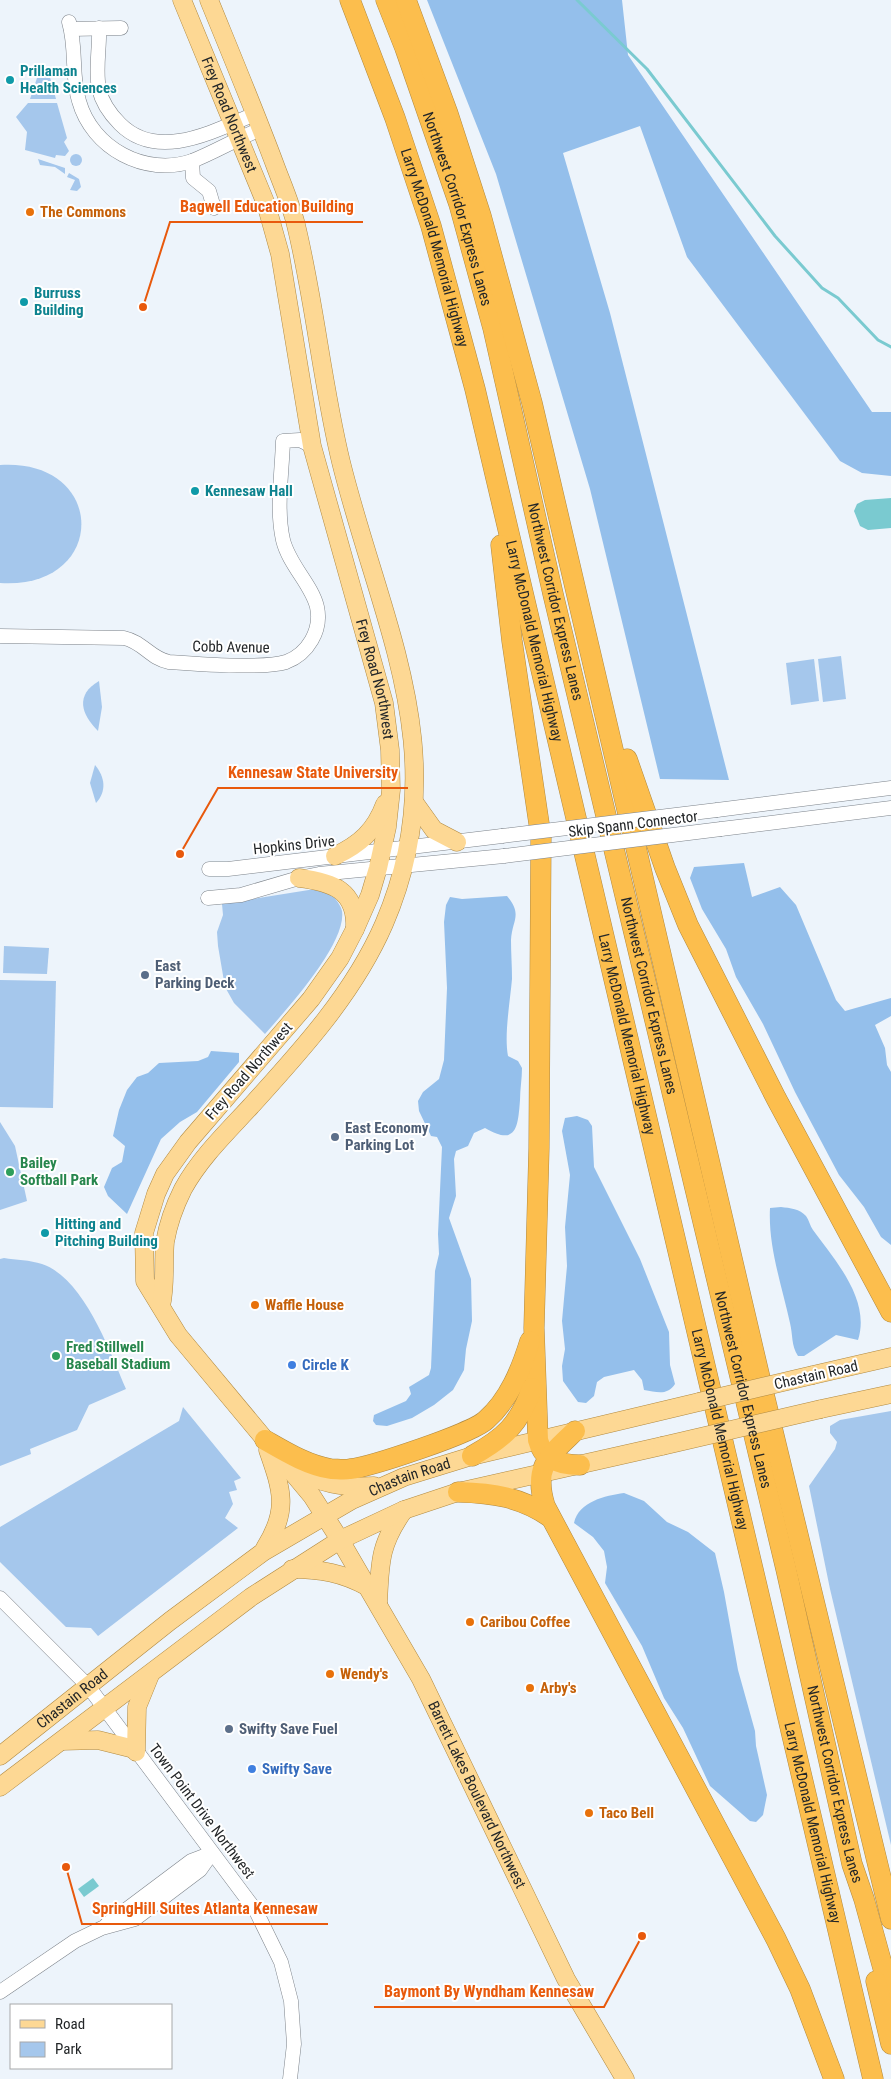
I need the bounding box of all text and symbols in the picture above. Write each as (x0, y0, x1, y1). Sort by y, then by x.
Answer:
street label: Frey Road Northwest (197, 54, 261, 175)
place label: Prillaman Health Sciences (20, 62, 117, 97)
marker: Prillaman Health Sciences (4, 74, 16, 86)
street label: Northwest Corridor Express Lanes (419, 110, 496, 308)
street label: Larry McDonald Memorial Highway (397, 146, 472, 349)
callout: Bagwell Education Building (170, 191, 363, 222)
text: Bagwell Education Building (180, 197, 354, 216)
place label: The Commons (40, 203, 126, 221)
marker: The Commons (24, 206, 36, 218)
place label: Burruss Building (34, 284, 84, 319)
marker: Burruss Building (18, 296, 30, 308)
place label: Kennesaw Hall (205, 482, 293, 500)
marker: Kennesaw Hall (189, 485, 201, 497)
street label: Northwest Corridor Express Lanes (524, 501, 587, 702)
street label: Larry McDonald Memorial Highway (502, 539, 567, 744)
street label: Frey Road Northwest (352, 617, 398, 740)
street label: Cobb Avenue (192, 637, 270, 657)
callout: Kennesaw State University (218, 757, 408, 788)
text: Kennesaw State University (228, 763, 398, 782)
street label: Skip Spann Connector (567, 807, 699, 841)
street label: Hopkins Drive (252, 832, 336, 858)
street label: Northwest Corridor Express Lanes (617, 895, 681, 1096)
street label: Larry McDonald Memorial Highway (595, 932, 659, 1137)
place label: East Parking Deck (155, 957, 235, 992)
marker: East Parking Deck (139, 969, 151, 981)
street label: Frey Road Northwest (202, 1019, 296, 1123)
place label: East Economy Parking Lot (345, 1119, 429, 1154)
marker: East Economy Parking Lot (329, 1131, 341, 1143)
place label: Bailey Softball Park (20, 1154, 99, 1189)
marker: Bailey Softball Park (4, 1166, 16, 1178)
place label: Hitting and Pitching Building (55, 1215, 158, 1250)
marker: Hitting and Pitching Building (39, 1227, 51, 1239)
street label: Northwest Corridor Express Lanes (711, 1289, 775, 1490)
place label: Waffle House (265, 1296, 344, 1314)
marker: Waffle House (249, 1299, 261, 1311)
street label: Larry McDonald Memorial Highway (688, 1327, 752, 1532)
place label: Fred Stillwell Baseball Stadium (66, 1338, 170, 1373)
marker: Fred Stillwell Baseball Stadium (50, 1350, 62, 1362)
place label: Circle K (302, 1356, 349, 1374)
street label: Chastain Road (772, 1357, 860, 1393)
marker: Circle K (286, 1359, 298, 1371)
street label: Chastain Road (366, 1454, 453, 1500)
place label: Caribou Coffee (480, 1613, 570, 1631)
marker: Caribou Coffee (464, 1616, 476, 1628)
street label: Chastain Road (33, 1665, 111, 1732)
place label: Wendy's (340, 1665, 389, 1683)
marker: Wendy's (324, 1668, 336, 1680)
place label: Arby's (540, 1679, 577, 1697)
marker: Arby's (524, 1682, 536, 1694)
street label: Northwest Corridor Express Lanes (803, 1684, 867, 1885)
street label: Barrett Lakes Boulevard Northwest (424, 1698, 530, 1891)
place label: Swifty Save Fuel (239, 1720, 338, 1738)
street label: Larry McDonald Memorial Highway (780, 1720, 845, 1925)
marker: Swifty Save Fuel (223, 1723, 235, 1735)
street label: Town Point Drive Northwest (145, 1740, 259, 1882)
place label: Swifty Save (262, 1760, 332, 1778)
marker: Swifty Save (246, 1763, 258, 1775)
place label: Taco Bell (599, 1804, 654, 1822)
marker: Taco Bell (583, 1807, 595, 1819)
callout: SpringHill Suites Atlanta Kennesaw (82, 1893, 328, 1924)
text: SpringHill Suites Atlanta Kennesaw (92, 1899, 318, 1918)
callout: Baymont By Wyndham Kennesaw (374, 1976, 604, 2007)
text: Baymont By Wyndham Kennesaw (384, 1982, 594, 2001)
legend (10, 2004, 172, 2069)
text: Road (55, 2015, 85, 2033)
text: Park (55, 2040, 82, 2058)

